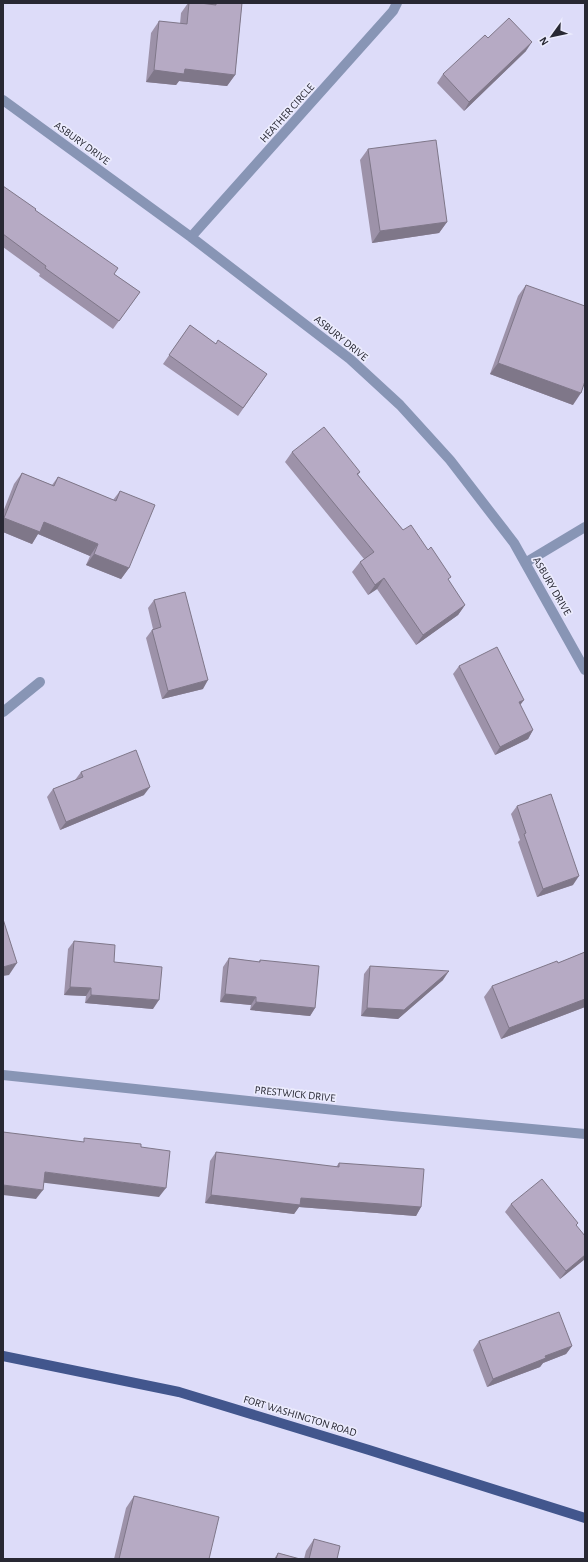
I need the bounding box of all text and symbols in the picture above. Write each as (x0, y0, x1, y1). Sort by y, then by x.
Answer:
north arrow (532, 16, 572, 56)
text: N (537, 35, 551, 47)
street label: HEATHER CIRCLE (258, 81, 317, 145)
street label: ASBURY DRIVE (52, 119, 112, 167)
street label: ASBURY DRIVE (312, 313, 370, 363)
street label: ASBURY DRIVE (531, 555, 573, 618)
street label: PRESTWICK DRIVE (254, 1084, 337, 1104)
street label: FORT WASHINGTON ROAD (242, 1394, 358, 1438)

